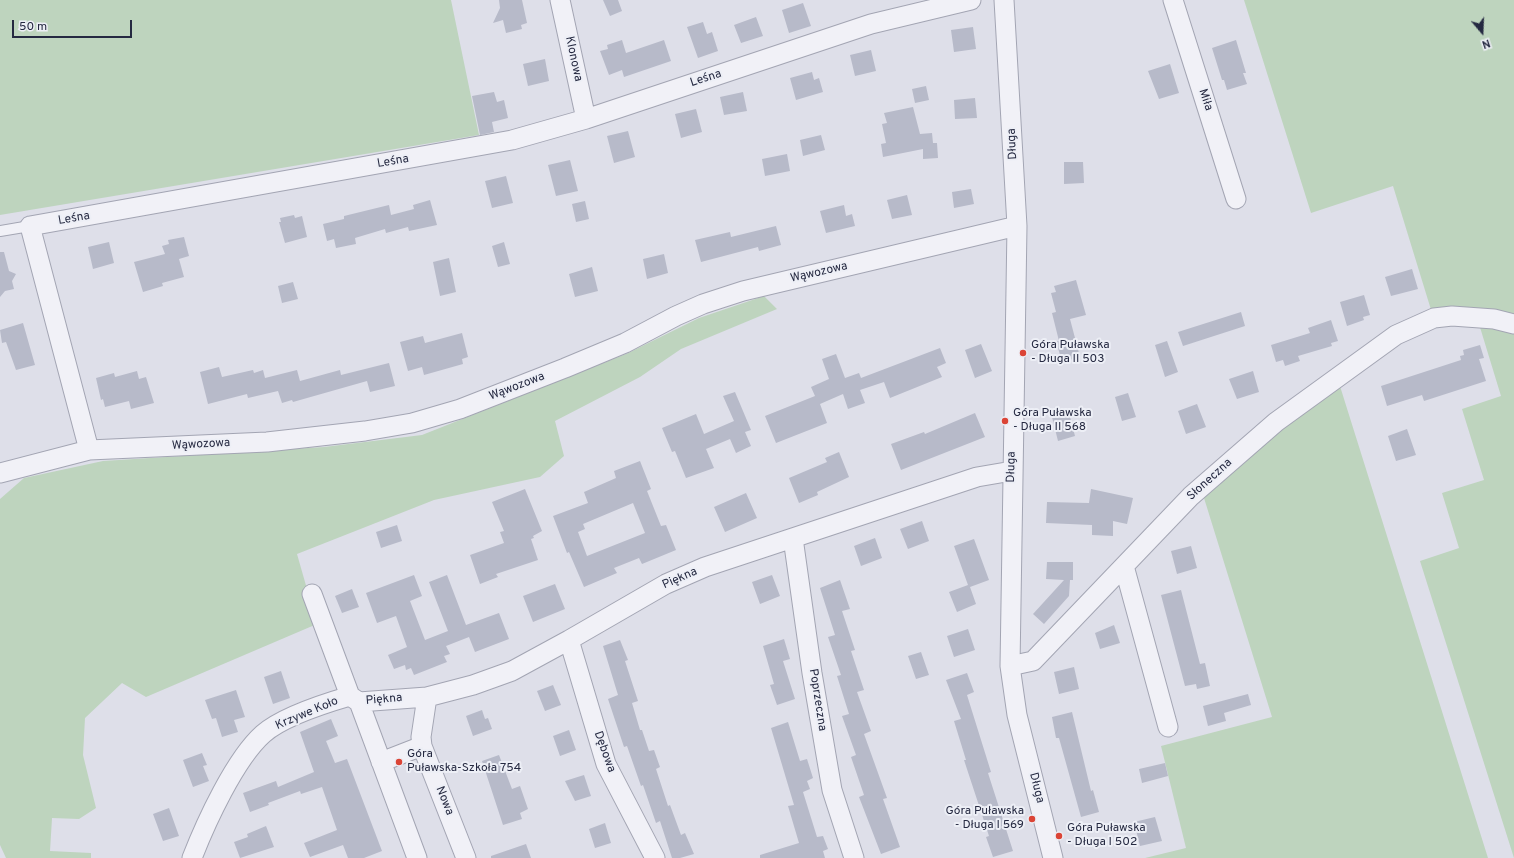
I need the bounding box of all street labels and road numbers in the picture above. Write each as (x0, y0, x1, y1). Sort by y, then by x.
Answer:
street label: Klonowa (561, 35, 585, 83)
street label: Leśna (689, 67, 723, 91)
street label: Miła (1195, 87, 1215, 113)
street label: Długa (1005, 128, 1021, 160)
street label: Leśna (376, 152, 410, 172)
street label: Leśna (57, 209, 91, 229)
street label: Wąwozowa (789, 259, 849, 287)
street label: Wąwozowa (487, 370, 547, 404)
street label: Wąwozowa (172, 436, 230, 454)
street label: Długa (1005, 451, 1019, 483)
street label: Słoneczna (1185, 456, 1235, 504)
street label: Piękna (660, 565, 700, 593)
street label: Poprzeczna (805, 668, 829, 732)
street label: Piękna (365, 691, 403, 709)
street label: Krzywe Koło (274, 694, 340, 734)
street label: Dębowa (590, 729, 618, 775)
street label: Długa (1025, 771, 1047, 805)
street label: Nowa (432, 784, 456, 818)

